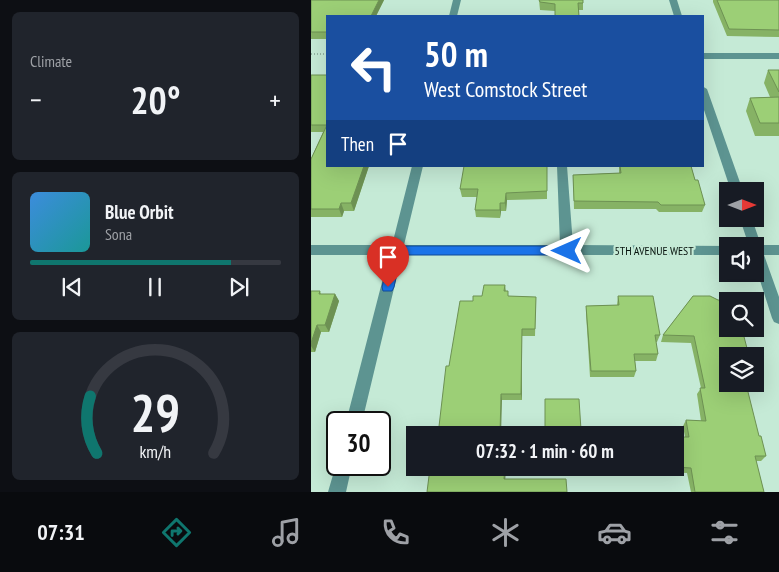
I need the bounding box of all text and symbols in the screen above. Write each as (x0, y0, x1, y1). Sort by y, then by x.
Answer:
text: 50 m (424, 31, 488, 77)
icon: left (341, 35, 406, 100)
text: Climate (30, 51, 72, 71)
text: 20° (130, 75, 181, 124)
text: West Comstock Street (424, 75, 587, 103)
text: − (30, 81, 42, 118)
text: + (269, 81, 281, 118)
icon: arrive (384, 130, 412, 158)
text: Then (341, 132, 374, 156)
north arrow (719, 182, 763, 228)
map controls (719, 182, 764, 392)
text: Blue Orbit (105, 200, 174, 224)
text: Sona (105, 224, 132, 244)
position arrow (540, 224, 592, 276)
pin (367, 236, 409, 287)
button: sound (719, 237, 764, 282)
icon: arrive (374, 243, 402, 271)
street label: 5TH AVENUE WEST (614, 243, 694, 258)
icon: previous (58, 273, 86, 301)
icon: pause (141, 273, 169, 301)
icon: next (225, 273, 253, 301)
button: search (719, 292, 764, 337)
button: layers (719, 347, 764, 392)
text: 29 (131, 379, 180, 446)
speed limit sign: 30 (326, 411, 391, 476)
text: 07:32 · 1 min · 60 m (476, 439, 614, 463)
text: km/h (140, 440, 171, 463)
icon: directions (159, 515, 194, 550)
icon: music (269, 515, 304, 550)
icon: phone (378, 515, 413, 550)
icon: climate (488, 515, 523, 550)
icon: car (597, 515, 632, 550)
icon: filters (707, 515, 742, 550)
text: 07:31 (37, 518, 85, 546)

